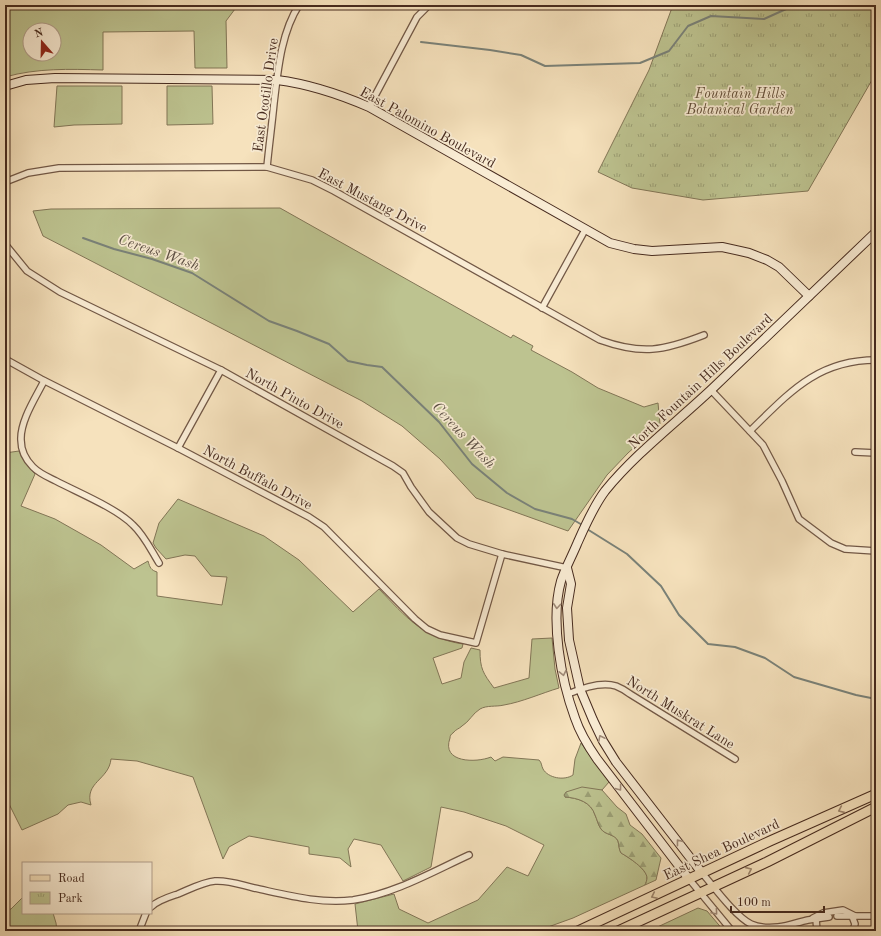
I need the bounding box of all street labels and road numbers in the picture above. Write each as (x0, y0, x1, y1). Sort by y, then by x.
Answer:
street label: East Ocotillo Drive (251, 37, 281, 153)
street label: East Palomino Boulevard (357, 85, 498, 171)
street label: East Mustang Drive (316, 166, 429, 236)
street label: North Fountain Hills Boulevard (626, 311, 775, 452)
street label: North Pinto Drive (243, 366, 346, 432)
street label: North Buffalo Drive (201, 443, 314, 513)
street label: North Muskrat Lane (624, 674, 737, 752)
street label: East Shea Boulevard (661, 817, 782, 883)

